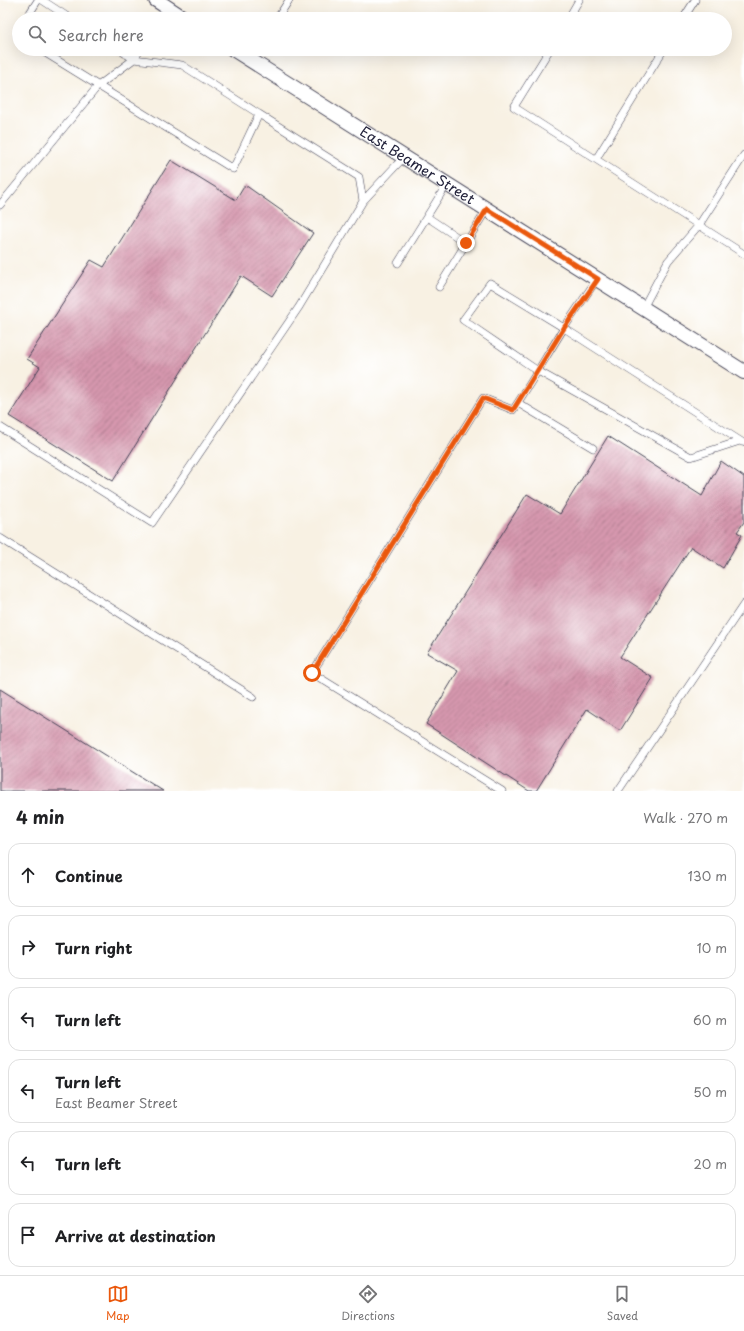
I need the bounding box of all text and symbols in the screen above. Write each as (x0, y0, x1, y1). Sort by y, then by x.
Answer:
search box (12, 12, 732, 56)
icon: search (26, 23, 48, 45)
text: Search here (58, 23, 144, 46)
street label: East Beamer Street (356, 121, 479, 209)
route end (457, 234, 475, 252)
route start (303, 664, 321, 682)
text: 4 min (16, 804, 64, 830)
text: Walk · 270 m (643, 808, 728, 827)
icon: ahead (17, 864, 39, 886)
text: Continue (55, 864, 123, 887)
text: 130 m (688, 866, 727, 885)
icon: right (17, 936, 39, 958)
text: Turn right (55, 936, 132, 959)
text: 10 m (697, 938, 727, 957)
icon: left (17, 1008, 39, 1030)
text: Turn left (55, 1008, 121, 1031)
text: 60 m (693, 1010, 727, 1029)
text: Turn left (55, 1070, 121, 1093)
icon: left (17, 1080, 39, 1102)
text: 50 m (693, 1082, 727, 1101)
text: East Beamer Street (55, 1093, 178, 1112)
icon: left (17, 1152, 39, 1174)
text: Turn left (55, 1152, 121, 1175)
text: 20 m (693, 1154, 727, 1173)
icon: arrive (17, 1224, 39, 1246)
text: Arrive at destination (55, 1224, 216, 1247)
tab: Map (106, 1283, 129, 1324)
tab: Directions (341, 1283, 395, 1324)
tab: Saved (607, 1283, 638, 1324)

